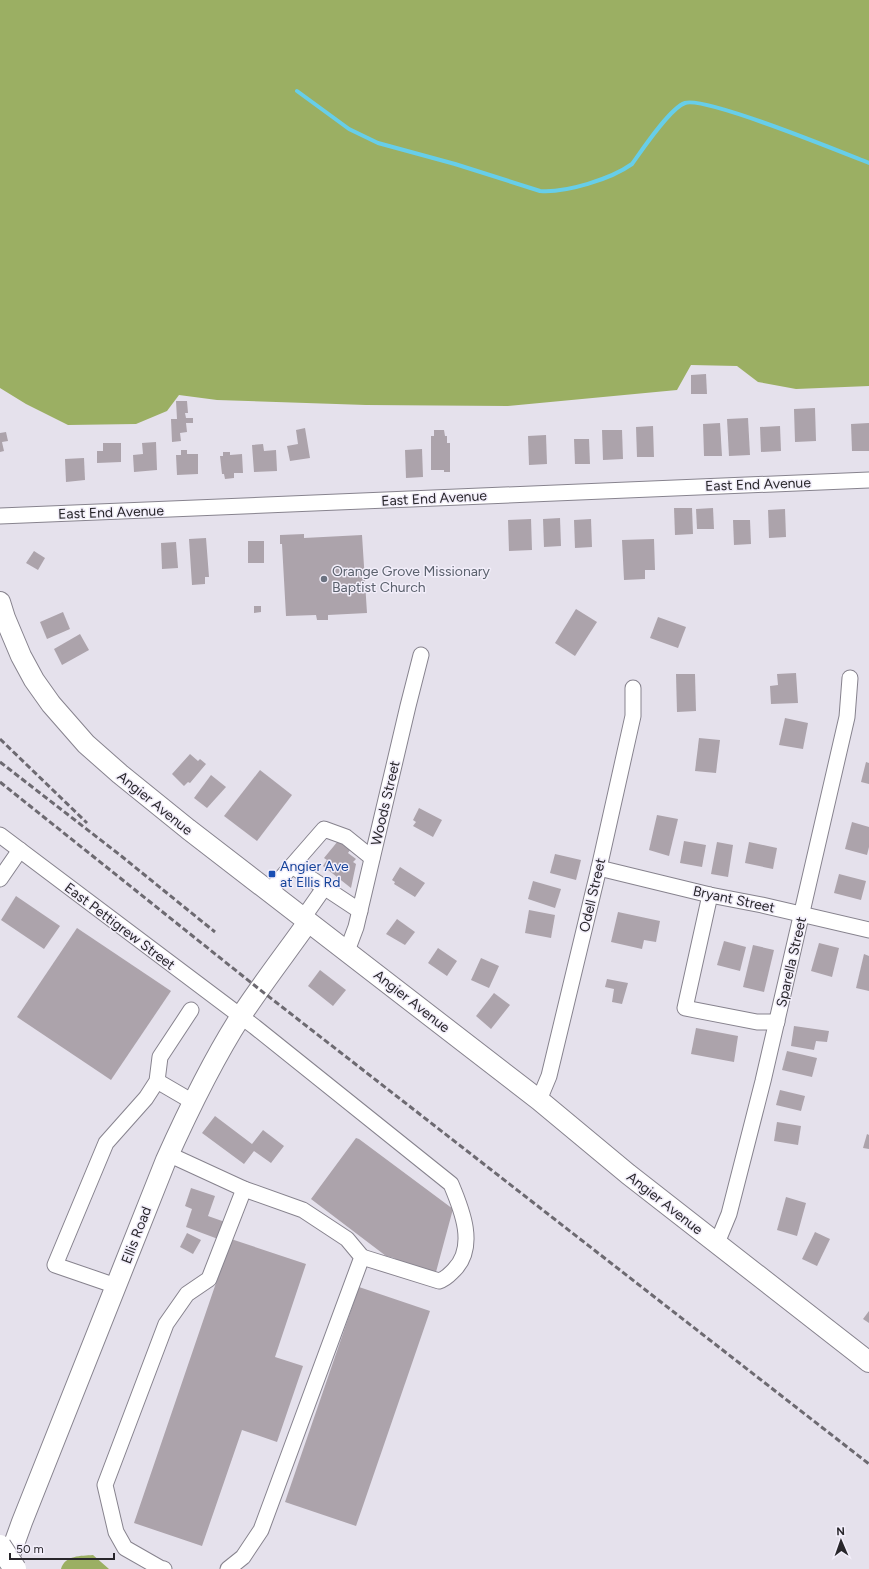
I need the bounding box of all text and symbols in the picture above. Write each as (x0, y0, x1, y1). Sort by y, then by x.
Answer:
street label: East End Avenue (705, 474, 812, 495)
street label: East End Avenue (381, 487, 488, 510)
street label: East End Avenue (58, 502, 165, 523)
place label: Orange Grove Missionary Baptist Church (332, 563, 491, 596)
marker: Orange Grove Missionary Baptist Church (319, 574, 329, 584)
street label: Woods Street (367, 759, 403, 847)
street label: Angier Avenue (114, 768, 196, 839)
street label: Odell Street (576, 856, 609, 934)
place label: Angier Ave at Ellis Rd (280, 858, 349, 891)
marker: Angier Ave at Ellis Rd (267, 869, 277, 879)
street label: East Pettigrew Street (61, 879, 178, 974)
street label: Bryant Street (691, 883, 776, 916)
street label: Sparella Street (773, 915, 810, 1009)
street label: Angier Avenue (370, 966, 453, 1037)
street label: Angier Avenue (623, 1168, 706, 1239)
street label: Ellis Road (118, 1204, 155, 1266)
north arrow (821, 1521, 861, 1561)
text: N (836, 1525, 845, 1538)
scale bar (10, 1535, 114, 1561)
text: 50 m (16, 1542, 44, 1556)

